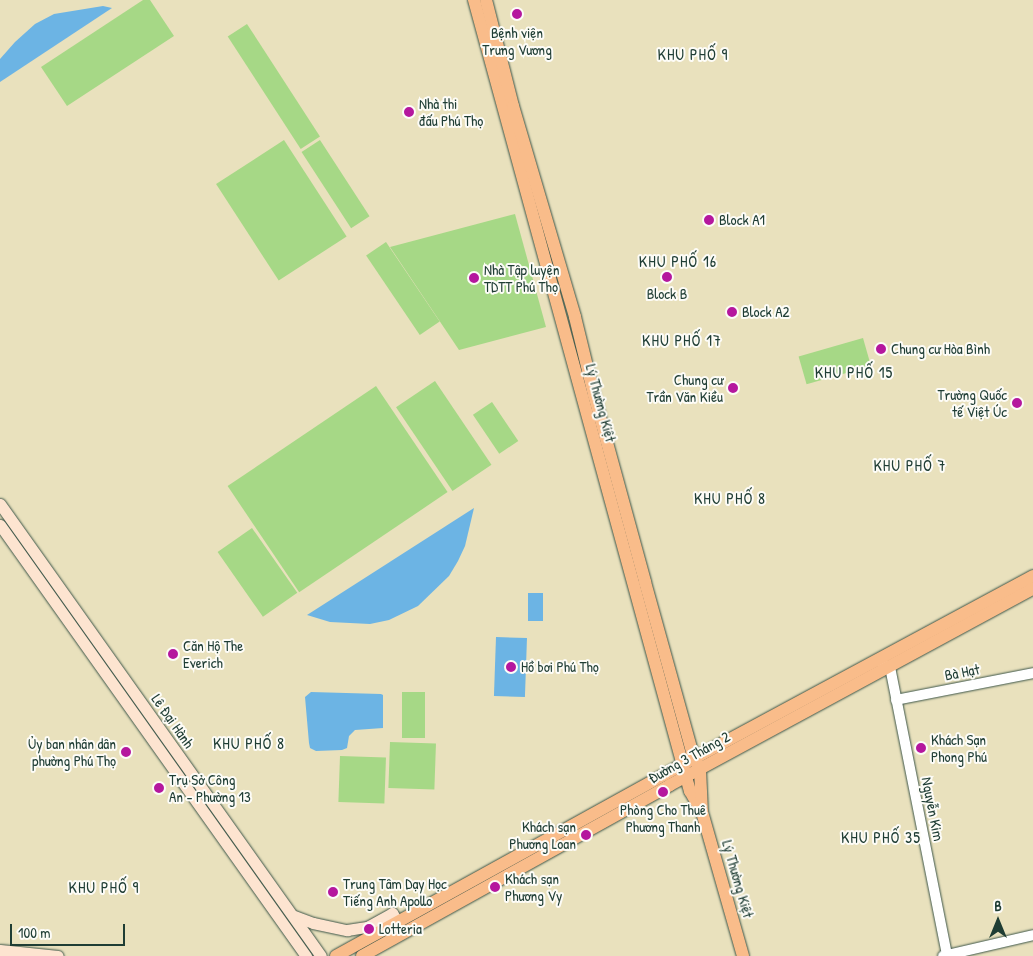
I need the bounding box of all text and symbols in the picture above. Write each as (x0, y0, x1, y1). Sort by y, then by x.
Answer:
marker: Bệnh viện Trưng Vương (510, 7, 524, 21)
place label: Bệnh viện Trưng Vương (482, 23, 552, 58)
district label: KHU PHỐ 9 (656, 44, 730, 64)
place label: Nhà thi đấu Phú Thọ (419, 94, 483, 129)
marker: Nhà thi đấu Phú Thọ (403, 106, 415, 118)
place label: Block A1 (719, 211, 765, 229)
marker: Block A1 (703, 214, 715, 226)
district label: KHU PHỐ 16 (638, 251, 718, 271)
place label: Nhà Tập luyện TDTT Phú Thọ (484, 260, 559, 295)
marker: Block B (661, 271, 673, 283)
marker: Nhà Tập luyện TDTT Phú Thọ (468, 272, 480, 284)
place label: Block B (647, 285, 687, 303)
place label: Block A2 (742, 303, 789, 321)
marker: Block A2 (726, 306, 738, 318)
district label: KHU PHỐ 17 (641, 330, 723, 350)
place label: Chung cư Hòa Bình (891, 340, 990, 358)
marker: Chung cư Hòa Bình (875, 343, 887, 355)
street label: Lý Thường Kiệt (582, 362, 620, 444)
district label: KHU PHỐ 15 (813, 362, 895, 382)
place label: Chung cư Trần Văn Kiều (646, 370, 723, 405)
marker: Chung cư Trần Văn Kiều (727, 382, 739, 394)
place label: Trường Quốc tế Việt Úc (938, 385, 1007, 420)
marker: Trường Quốc tế Việt Úc (1011, 397, 1023, 409)
district label: KHU PHỐ 7 (872, 455, 948, 475)
district label: KHU PHỐ 8 (693, 488, 767, 508)
place label: Căn Hộ The Everich (183, 636, 243, 671)
marker: Căn Hộ The Everich (167, 648, 179, 660)
place label: Hồ bơi Phú Thọ (521, 658, 599, 676)
street label: Bà Hạt (943, 660, 981, 684)
marker: Hồ bơi Phú Thọ (505, 661, 517, 673)
street label: Lê Đại Hành (148, 690, 198, 752)
street label: Đường 3 Tháng 2 (645, 727, 733, 787)
place label: Khách Sạn Phong Phú (931, 730, 987, 765)
district label: KHU PHỐ 8 (212, 733, 286, 753)
place label: Ủy ban nhân dân phường Phú Thọ (28, 734, 116, 769)
marker: Khách Sạn Phong Phú (915, 742, 927, 754)
marker: Ủy ban nhân dân phường Phú Thọ (120, 746, 132, 758)
place label: Trụ Sở Công An - Phường 13 (169, 770, 251, 805)
street label: Nguyễn Kim (918, 776, 948, 842)
marker: Trụ Sở Công An - Phường 13 (153, 782, 165, 794)
marker: Phòng Cho Thuê Phương Thanh (657, 786, 669, 798)
place label: Phòng Cho Thuê Phương Thanh (620, 800, 706, 835)
place label: Khách sạn Phương Loan (509, 817, 576, 852)
district label: KHU PHỐ 35 (840, 827, 922, 847)
marker: Khách sạn Phương Loan (580, 829, 592, 841)
street label: Lý Thường Kiệt (718, 838, 758, 920)
place label: Khách sạn Phương Vy (505, 869, 562, 904)
place label: Trung Tâm Dạy Học Tiếng Anh Apollo (343, 874, 447, 909)
district label: KHU PHỐ 9 (67, 877, 141, 897)
marker: Khách sạn Phương Vy (489, 881, 501, 893)
marker: Trung Tâm Dạy Học Tiếng Anh Apollo (327, 886, 339, 898)
north arrow (973, 896, 1023, 946)
text: B (994, 896, 1002, 915)
scale bar (12, 914, 128, 946)
place label: Lotteria (379, 920, 422, 938)
text: 100 m (18, 922, 51, 943)
marker: Lotteria (363, 923, 375, 935)

